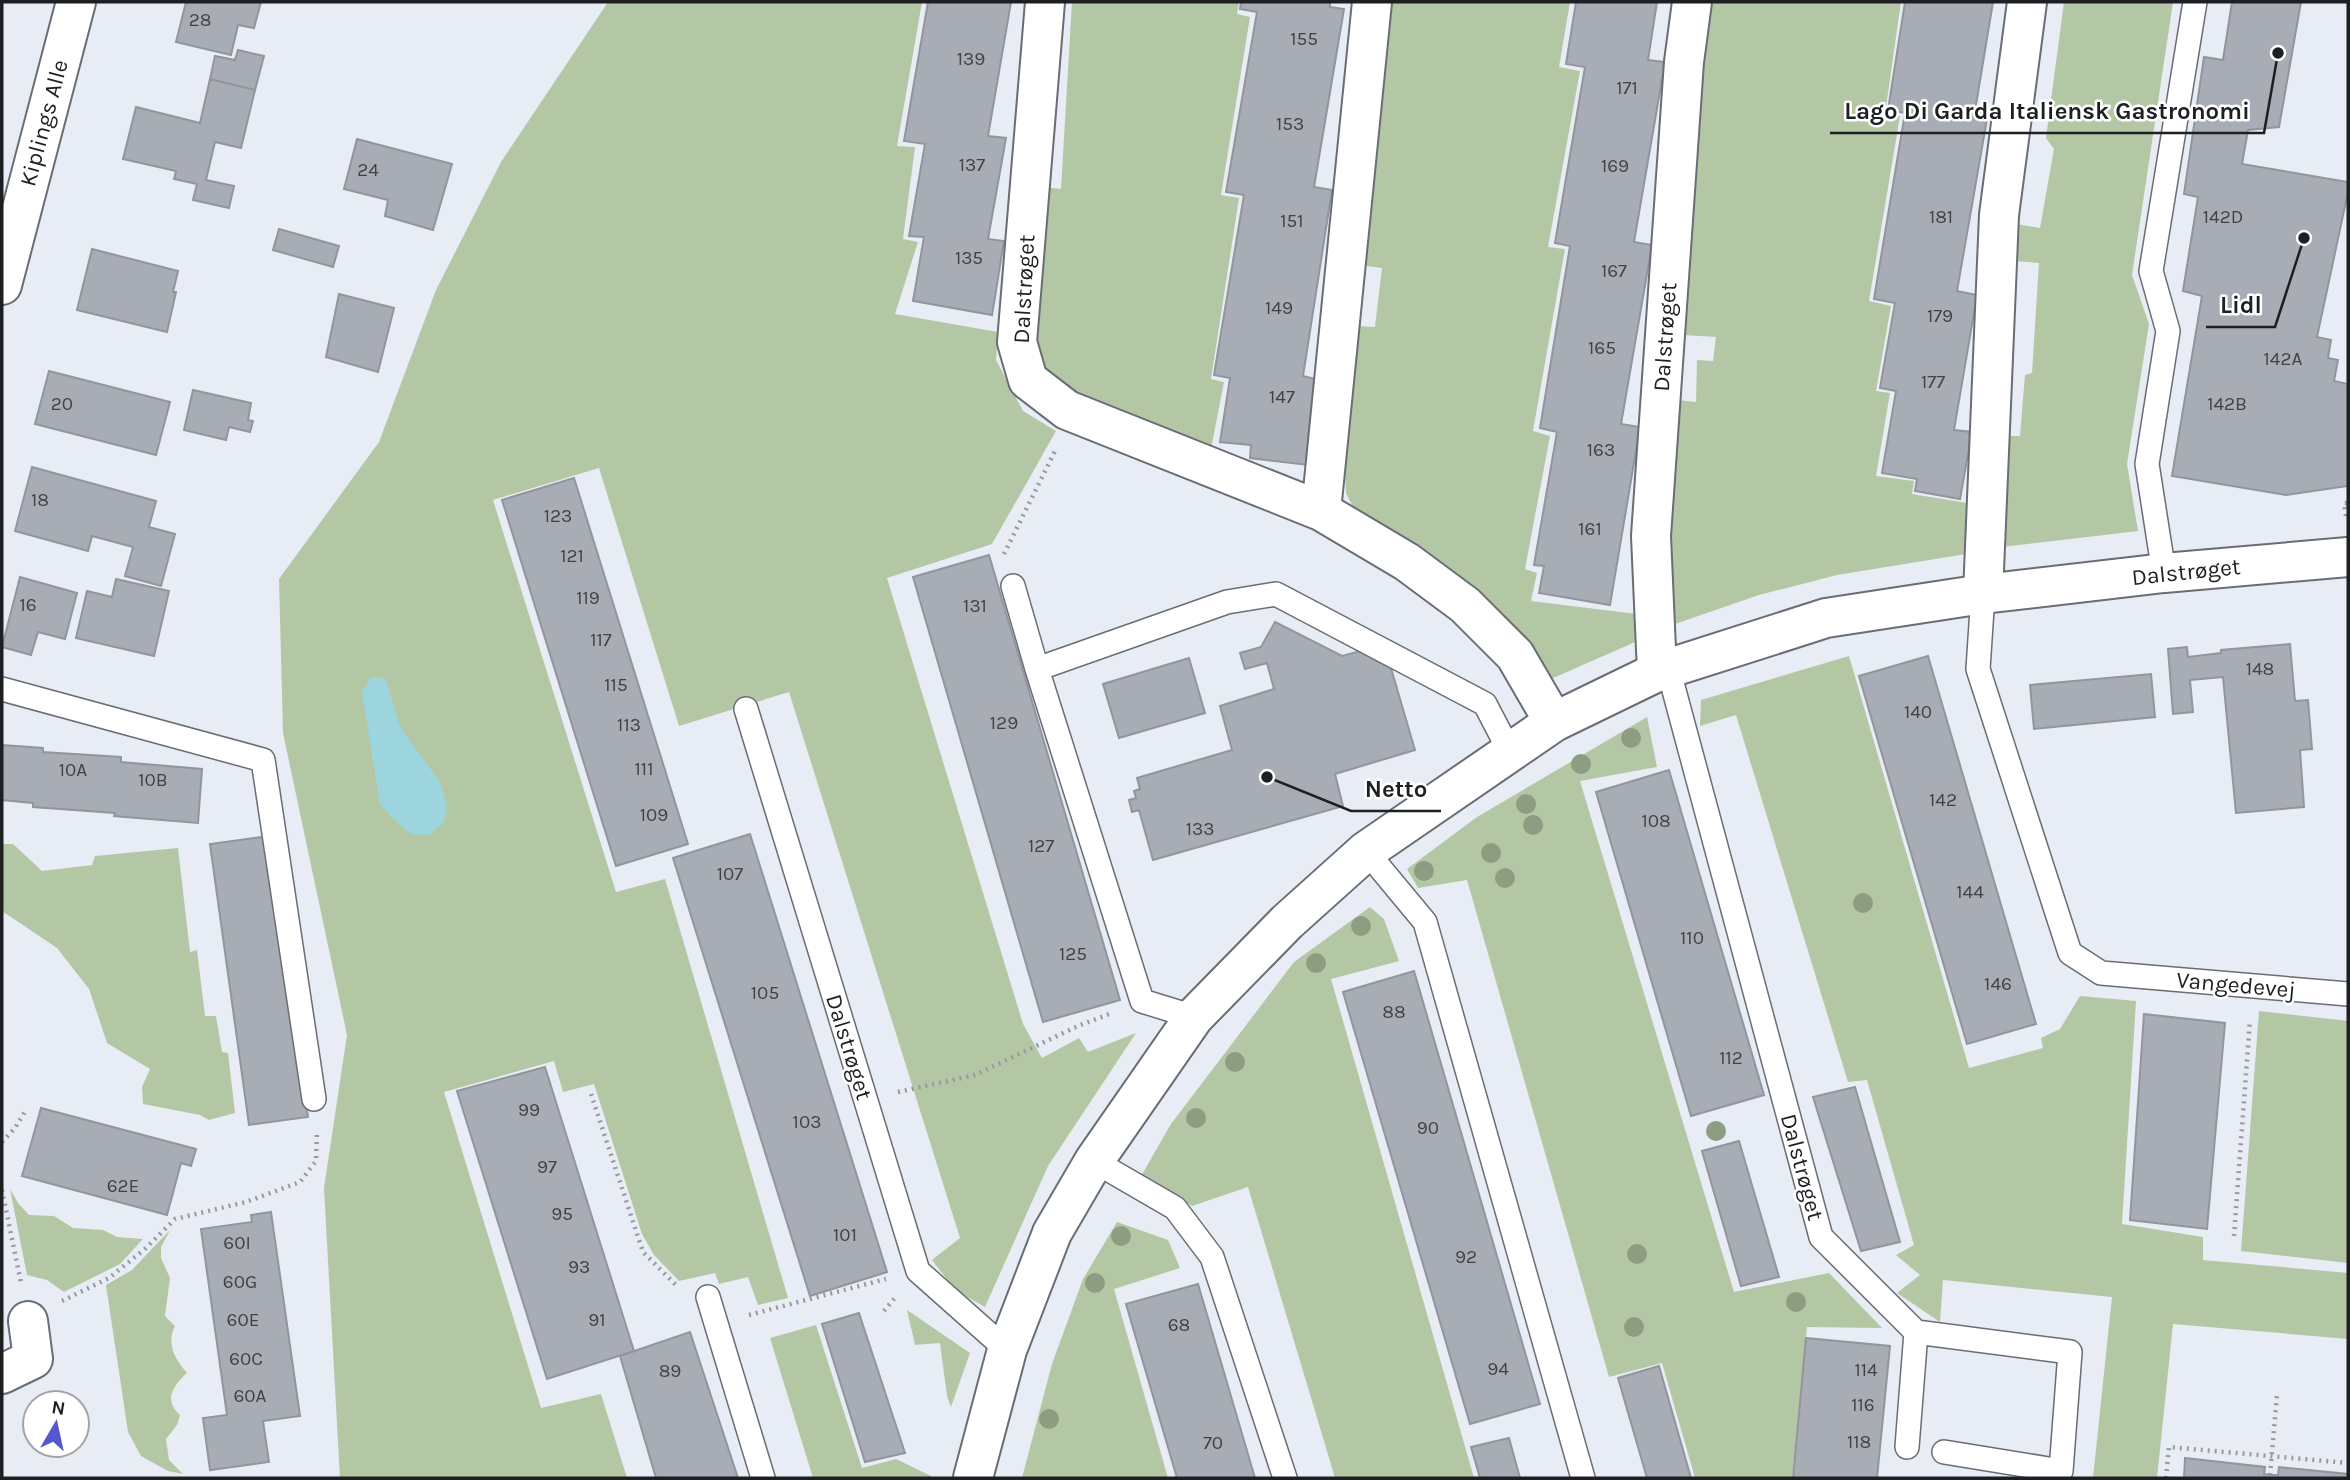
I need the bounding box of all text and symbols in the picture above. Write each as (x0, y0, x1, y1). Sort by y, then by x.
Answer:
house number: 28 (189, 9, 211, 31)
house number: 155 (1290, 28, 1318, 50)
house number: 139 (957, 48, 985, 70)
street label: Kiplings Alle (14, 57, 74, 189)
house number: 171 (1616, 77, 1638, 99)
callout: Lago Di Garda Italiensk Gastronomi (1830, 88, 2264, 133)
text: Lago Di Garda Italiensk Gastronomi (1844, 97, 2250, 125)
house number: 153 (1276, 113, 1304, 135)
house number: 137 (959, 154, 985, 176)
house number: 169 (1601, 155, 1629, 177)
house number: 24 (357, 159, 379, 181)
house number: 181 (1929, 206, 1953, 228)
house number: 142D (2203, 206, 2243, 228)
house number: 151 (1280, 210, 1304, 232)
street label: Dalstrøget (1008, 233, 1040, 344)
house number: 135 (955, 247, 983, 269)
house number: 167 (1601, 260, 1627, 282)
street label: Dalstrøget (1648, 281, 1682, 392)
callout: Lidl (2206, 282, 2275, 327)
text: Lidl (2220, 291, 2262, 319)
house number: 149 (1265, 297, 1293, 319)
house number: 179 (1927, 305, 1953, 327)
house number: 165 (1588, 337, 1616, 359)
house number: 142A (2264, 348, 2302, 370)
house number: 177 (1921, 371, 1945, 393)
house number: 147 (1269, 386, 1295, 408)
house number: 20 (51, 393, 73, 415)
house number: 142B (2207, 393, 2247, 415)
house number: 163 (1587, 439, 1615, 461)
house number: 18 (31, 489, 49, 511)
house number: 123 (544, 505, 572, 527)
house number: 161 (1578, 518, 1602, 540)
house number: 121 (560, 545, 584, 567)
street label: Dalstrøget (2130, 553, 2242, 591)
house number: 119 (576, 587, 600, 609)
house number: 16 (19, 594, 37, 616)
house number: 131 (963, 595, 987, 617)
house number: 117 (590, 629, 612, 651)
house number: 148 (2246, 658, 2274, 680)
house number: 115 (604, 674, 628, 696)
house number: 140 (1904, 701, 1932, 723)
house number: 129 (990, 712, 1018, 734)
house number: 113 (617, 714, 641, 736)
house number: 111 (635, 758, 653, 780)
house number: 10A (59, 759, 87, 781)
callout: Netto (1351, 766, 1441, 811)
house number: 10B (138, 769, 168, 791)
text: Netto (1365, 775, 1427, 803)
house number: 142 (1929, 789, 1957, 811)
house number: 109 (640, 804, 668, 826)
house number: 108 (1641, 810, 1671, 832)
house number: 133 (1186, 818, 1214, 840)
house number: 127 (1028, 835, 1054, 857)
house number: 107 (717, 863, 743, 885)
house number: 144 (1956, 881, 1984, 903)
house number: 110 (1680, 927, 1704, 949)
house number: 125 (1059, 943, 1087, 965)
street label: Vangedevej (2175, 966, 2297, 1004)
house number: 146 (1984, 973, 2012, 995)
house number: 105 (751, 982, 779, 1004)
street label: Dalstrøget (820, 991, 878, 1104)
house number: 88 (1382, 1001, 1406, 1023)
house number: 112 (1719, 1047, 1743, 1069)
house number: 99 (518, 1099, 540, 1121)
house number: 103 (793, 1111, 821, 1133)
street label: Dalstrøget (1775, 1111, 1829, 1224)
house number: 90 (1417, 1117, 1439, 1139)
house number: 97 (537, 1156, 557, 1178)
house number: 62E (107, 1175, 139, 1197)
house number: 95 (551, 1203, 573, 1225)
house number: 101 (833, 1224, 857, 1246)
house number: 60I (223, 1232, 251, 1254)
house number: 92 (1455, 1246, 1477, 1268)
house number: 93 (568, 1256, 590, 1278)
house number: 60G (223, 1271, 257, 1293)
house number: 60E (227, 1309, 259, 1331)
house number: 91 (588, 1309, 606, 1331)
house number: 68 (1168, 1314, 1190, 1336)
house number: 60C (229, 1348, 263, 1370)
house number: 94 (1487, 1358, 1509, 1380)
house number: 114 (1854, 1359, 1878, 1381)
house number: 89 (659, 1360, 681, 1382)
house number: 60A (233, 1385, 267, 1407)
north arrow (21, 1389, 91, 1459)
house number: 116 (1851, 1394, 1875, 1416)
text: N (50, 1396, 67, 1420)
house number: 118 (1847, 1431, 1871, 1453)
house number: 70 (1203, 1432, 1223, 1454)

